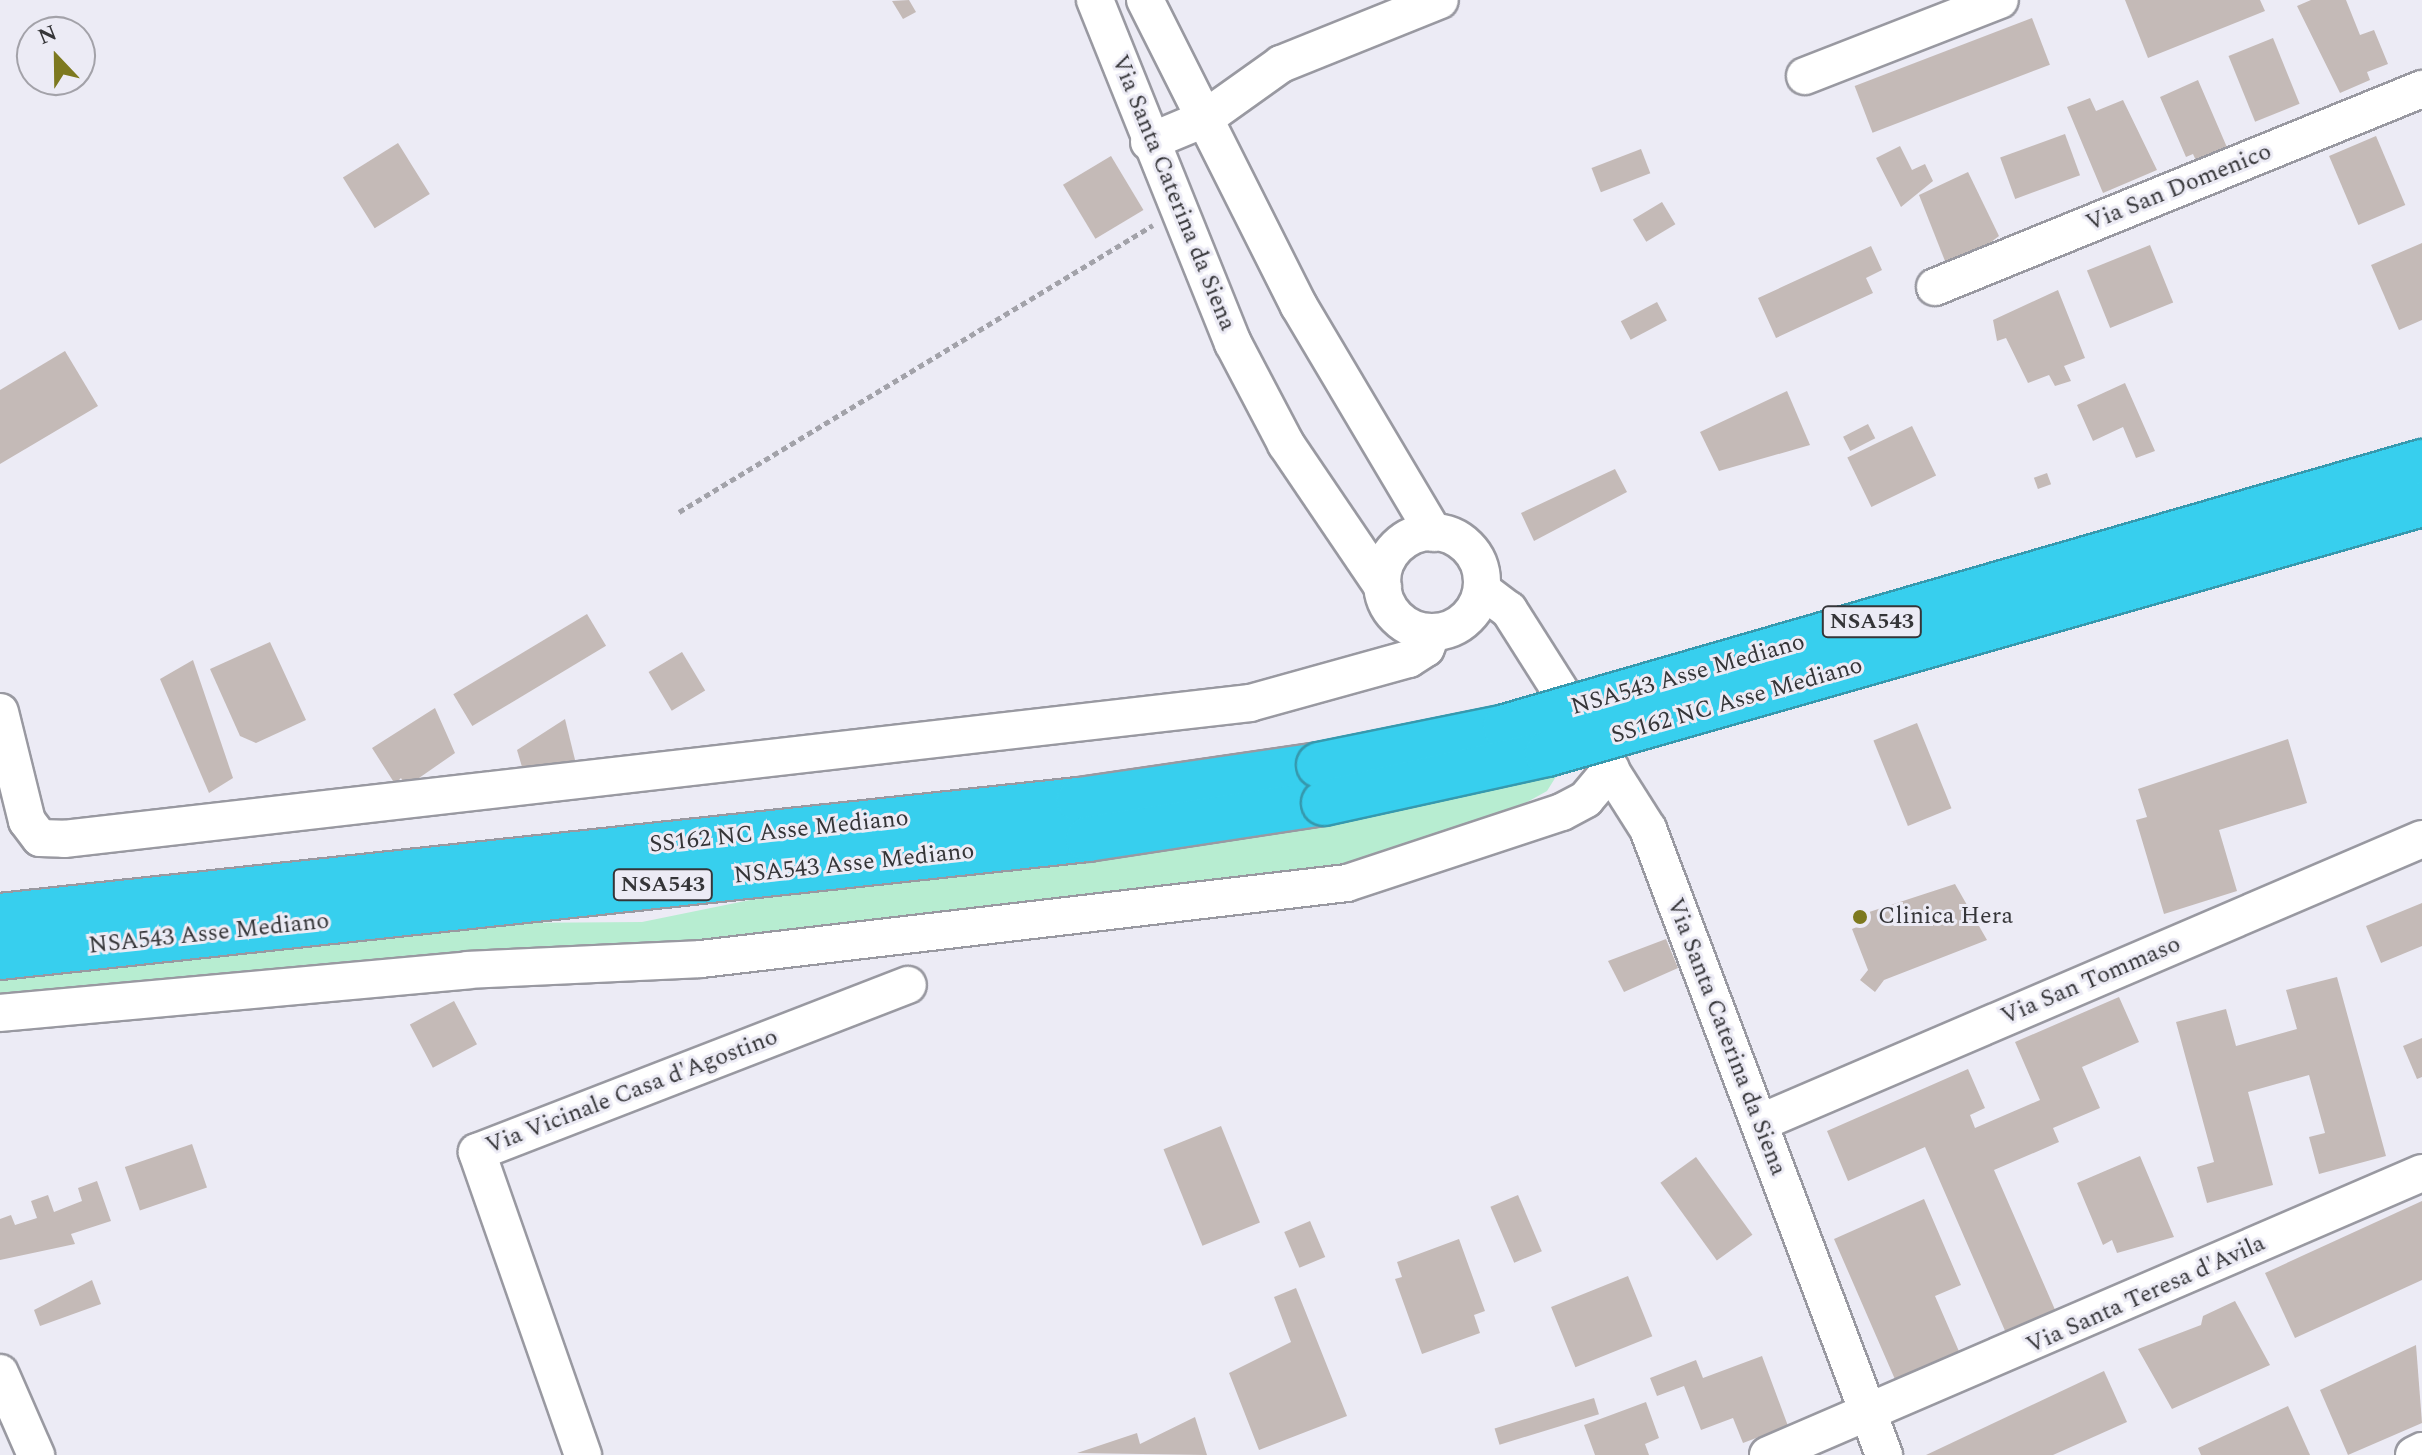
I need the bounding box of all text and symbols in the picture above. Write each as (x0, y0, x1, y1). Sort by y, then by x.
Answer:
north arrow (16, 16, 96, 96)
text: N (33, 16, 62, 54)
street label: Via Santa Caterina da Siena (1104, 51, 1242, 335)
street label: Via San Domenico (2082, 138, 2276, 238)
road number: NSA543 (1820, 604, 1924, 640)
street label: NSA543 Asse Mediano (1568, 628, 1808, 722)
street label: SS162 NC Asse Mediano (1608, 651, 1866, 751)
street label: SS162 NC Asse Mediano (648, 804, 910, 860)
street label: NSA543 Asse Mediano (732, 837, 976, 891)
road number: NSA543 (611, 867, 715, 903)
street label: Via Santa Caterina da Siena (1660, 894, 1792, 1180)
place label: Clinica Hera (1878, 903, 2013, 931)
marker: Clinica Hera (1849, 906, 1871, 928)
street label: NSA543 Asse Mediano (87, 907, 331, 961)
street label: Via San Tommaso (1997, 930, 2185, 1032)
street label: Via Vicinale Casa d'Agostino (482, 1023, 782, 1161)
street label: Via Santa Teresa d'Avila (2022, 1229, 2270, 1361)

